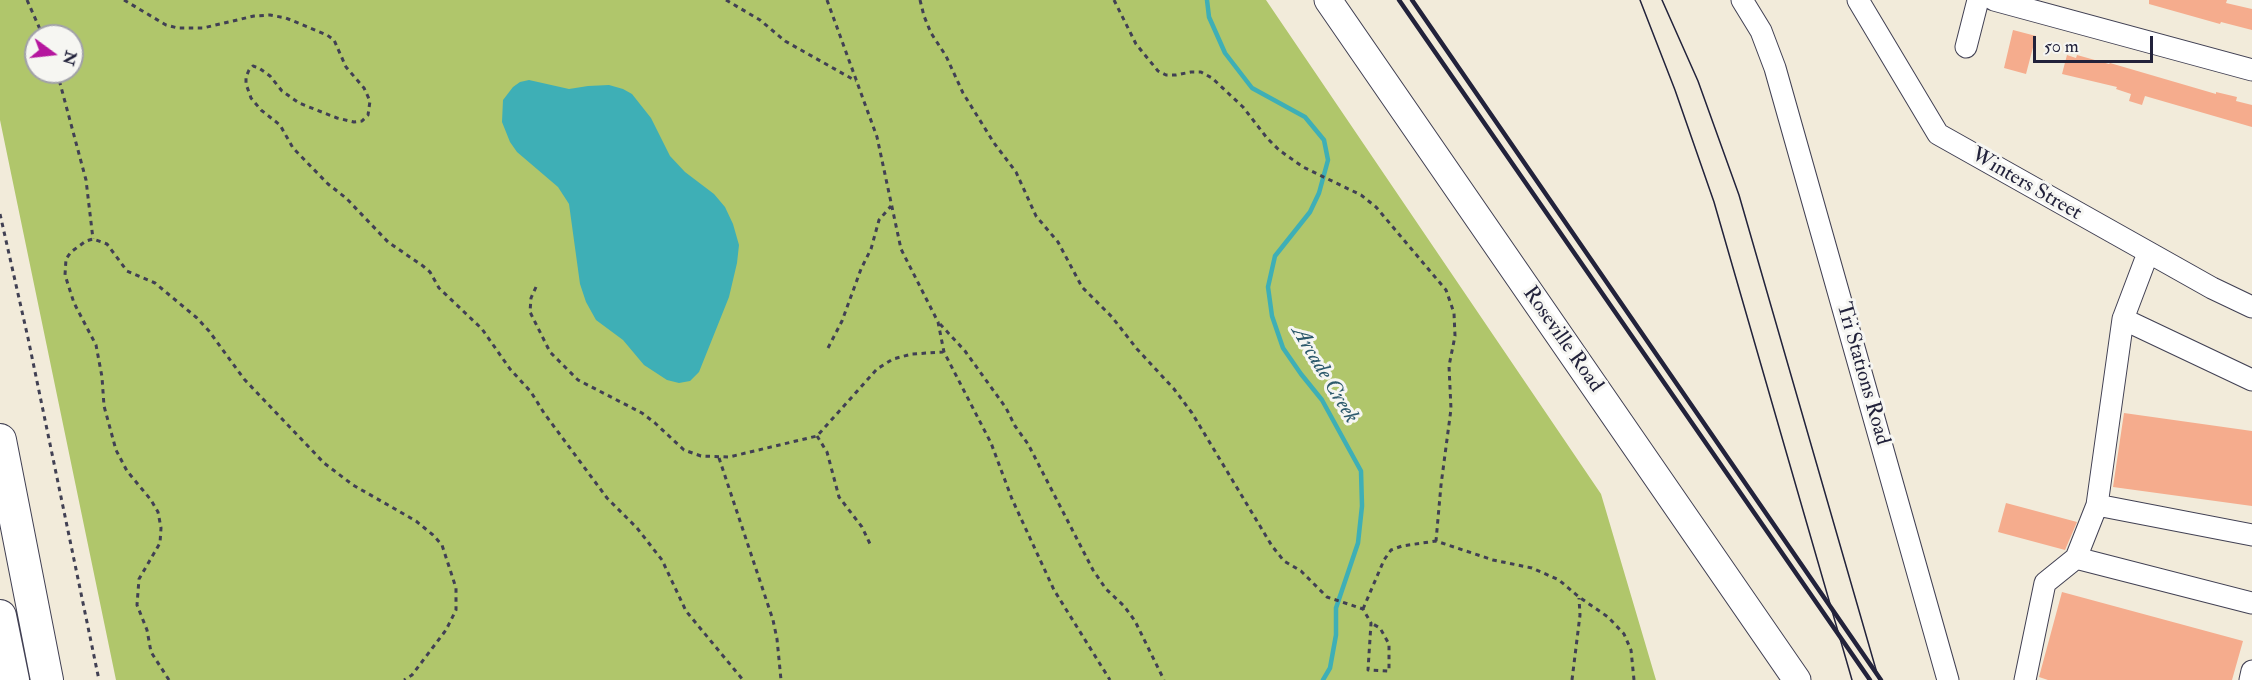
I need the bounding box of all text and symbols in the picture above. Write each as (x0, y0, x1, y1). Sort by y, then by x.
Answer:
north arrow (24, 24, 84, 84)
scale bar (2036, 24, 2156, 62)
text: 50 m (2044, 35, 2079, 58)
text: N (58, 49, 81, 68)
street label: Winters Street (1966, 143, 2086, 227)
street label: Roseville Road (1516, 282, 1608, 398)
street label: Tri Stations Road (1830, 300, 1894, 448)
water label: Arcade Creek (1285, 321, 1363, 429)

